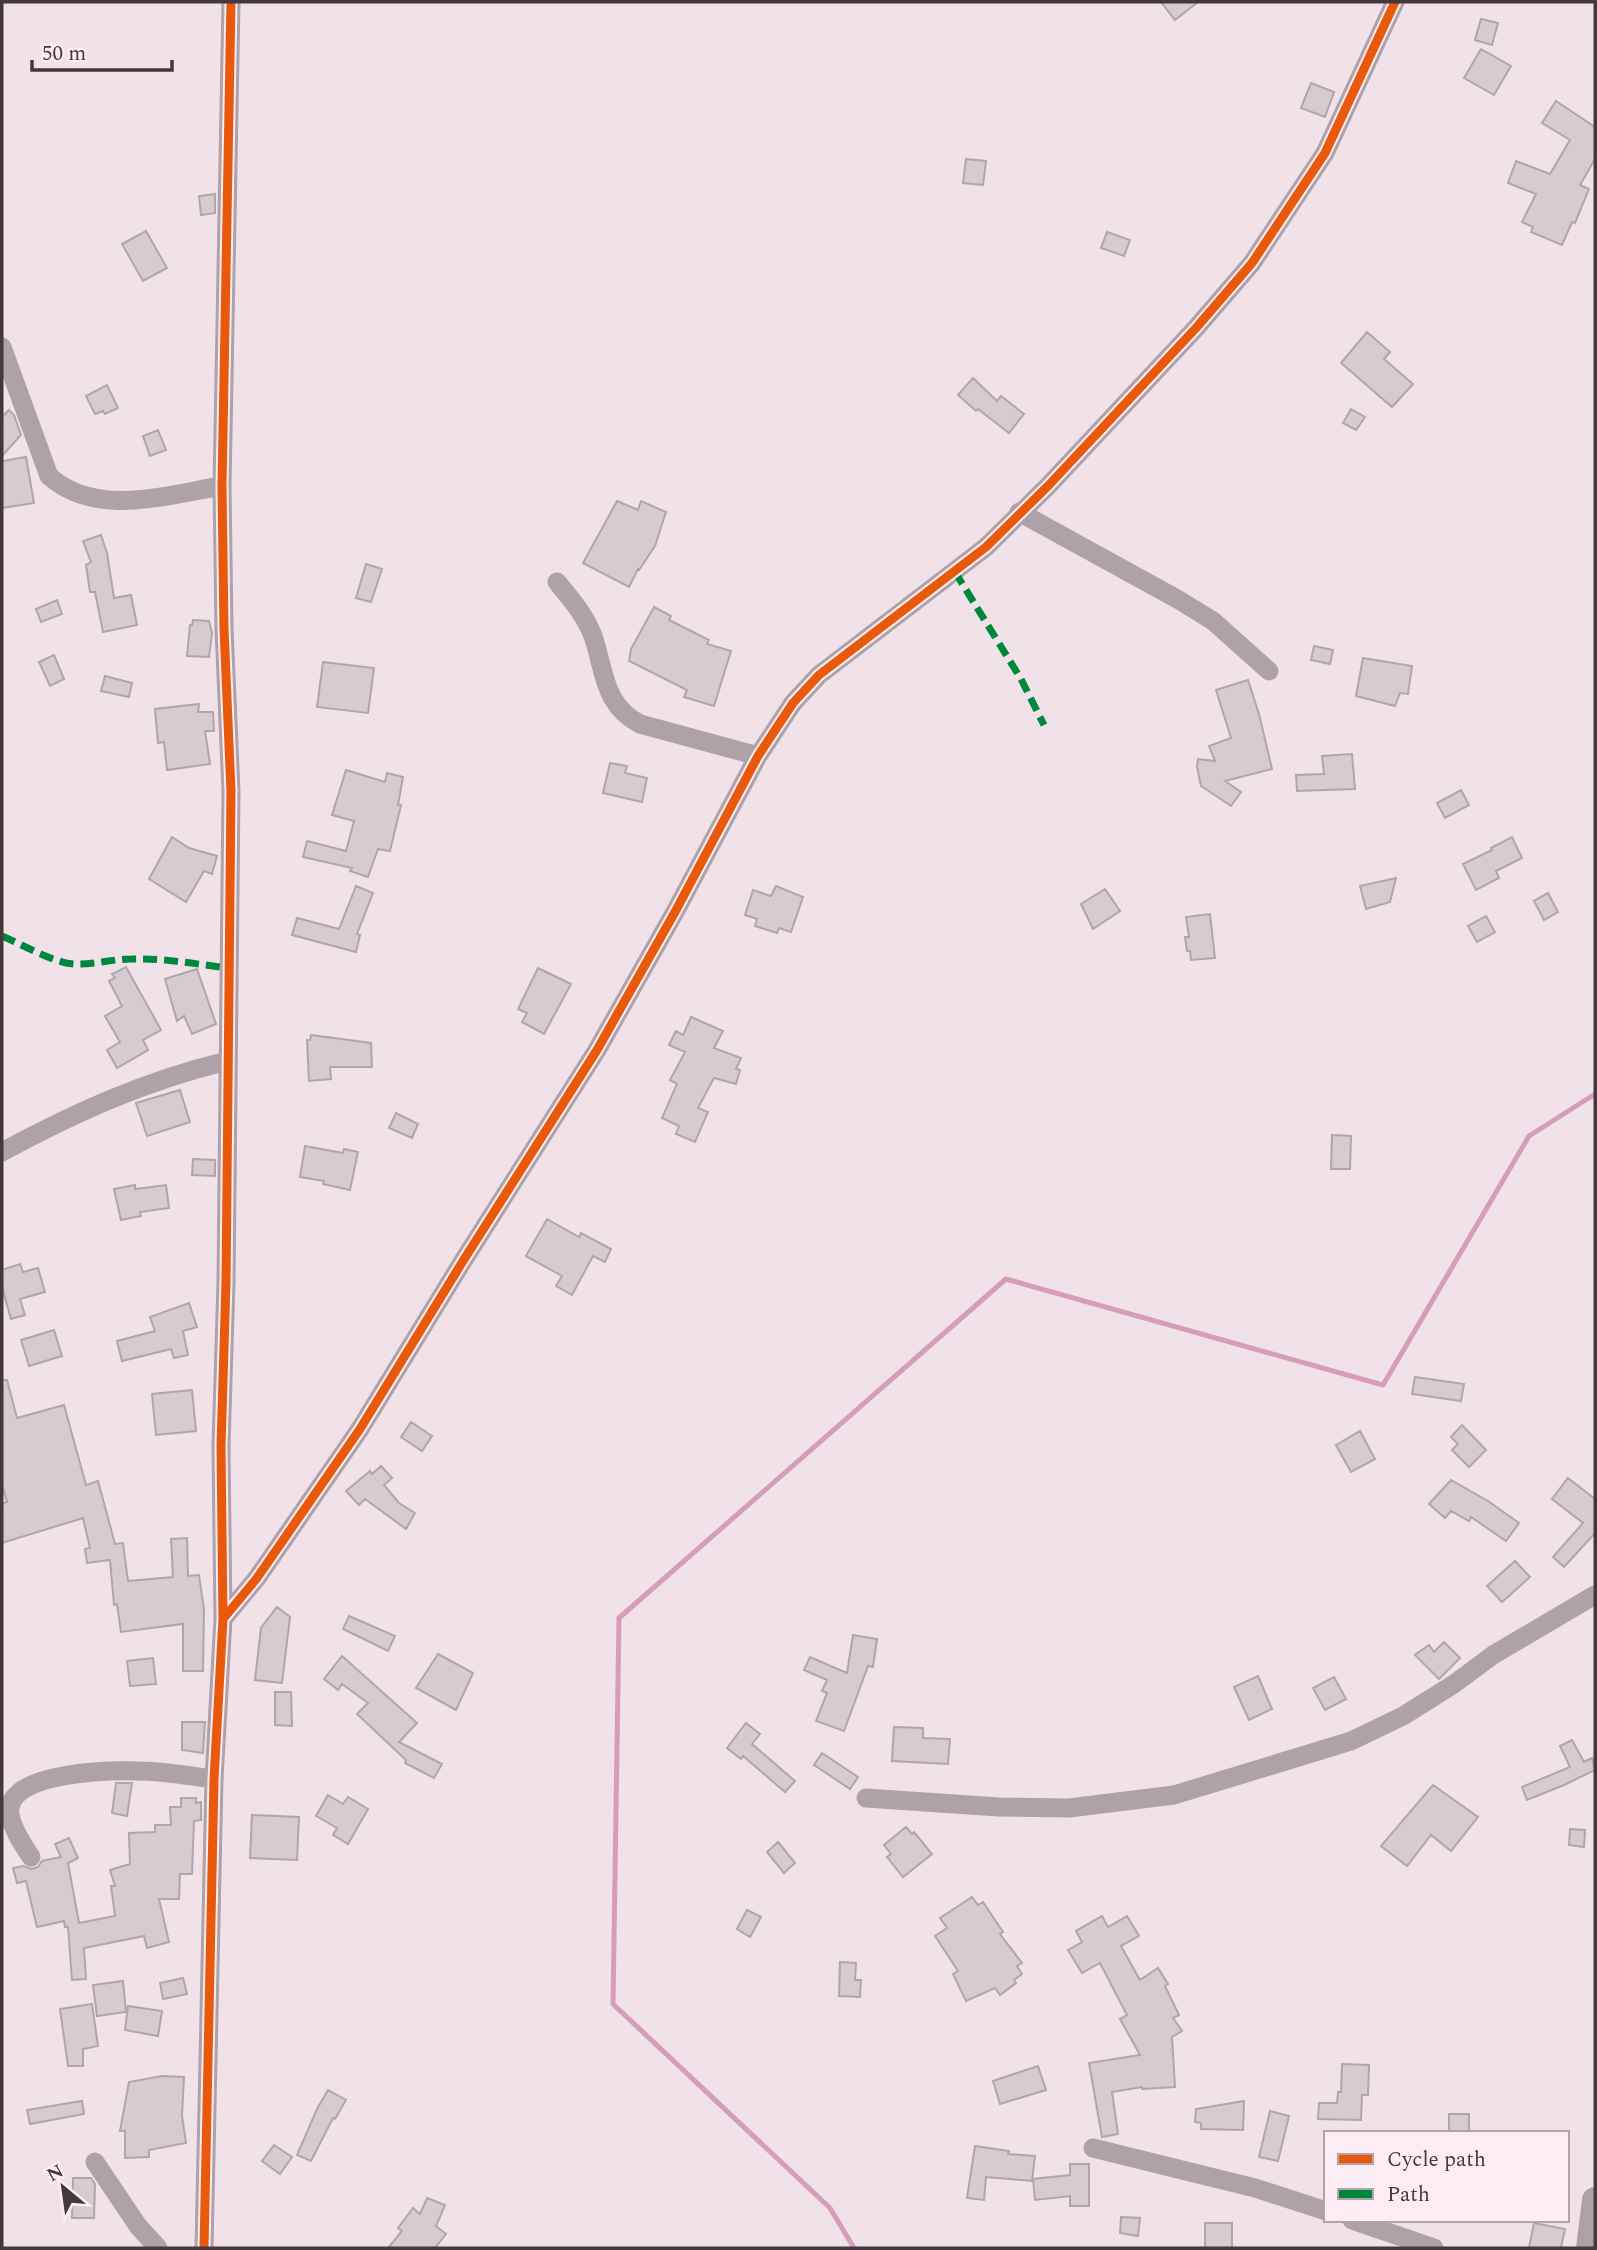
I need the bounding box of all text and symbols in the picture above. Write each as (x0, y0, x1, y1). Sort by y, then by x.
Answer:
scale bar (32, 28, 172, 72)
text: 50 m (42, 38, 86, 70)
legend (1324, 2131, 1569, 2222)
text: Cycle path (1387, 2144, 1486, 2176)
north arrow (28, 2152, 98, 2222)
text: N (42, 2157, 69, 2190)
text: Path (1387, 2179, 1430, 2211)

